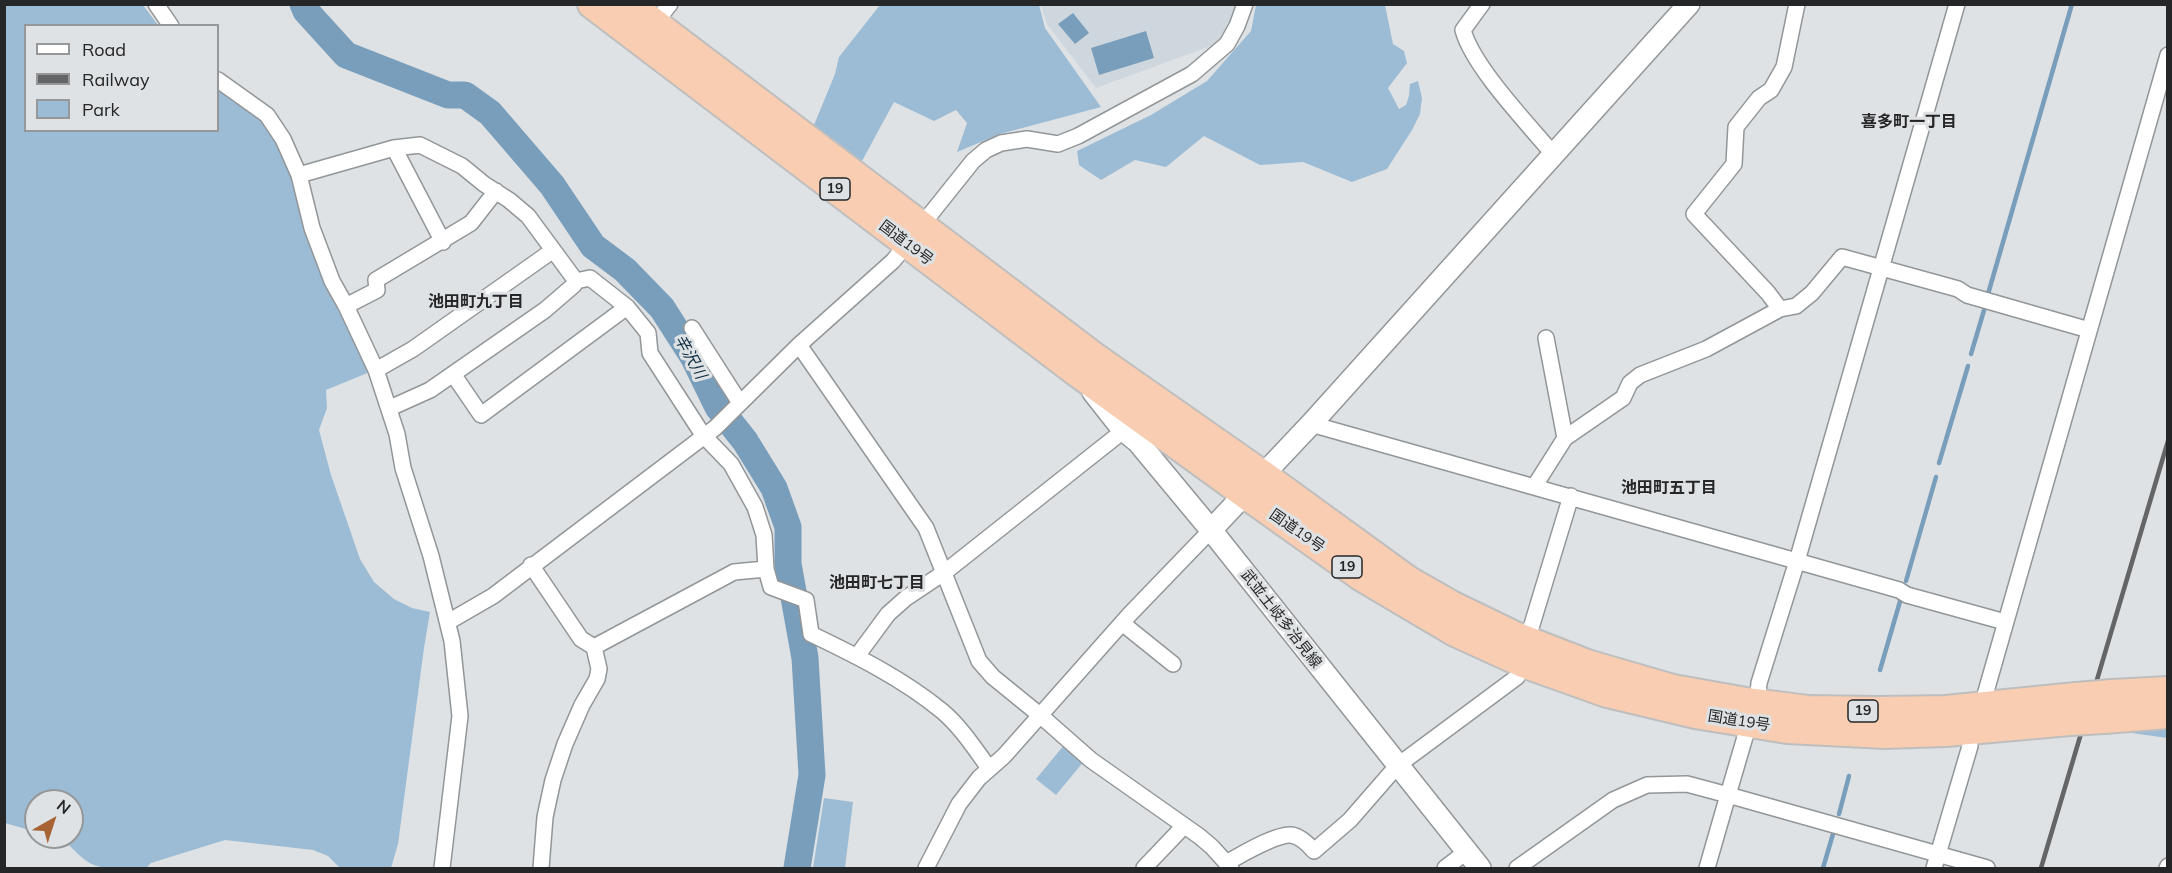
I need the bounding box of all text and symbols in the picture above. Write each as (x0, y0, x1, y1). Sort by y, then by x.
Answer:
legend (24, 24, 219, 132)
text: Road (82, 38, 126, 61)
text: Railway (82, 68, 150, 91)
text: Park (82, 98, 120, 121)
district label: 喜多町一丁目 (1861, 112, 1957, 132)
road number: 19 (820, 178, 850, 200)
street label: 国道19号 (875, 217, 937, 269)
district label: 池田町九丁目 (428, 292, 524, 312)
water label: 辛沢川 (670, 331, 710, 383)
district label: 池田町五丁目 (1621, 478, 1717, 498)
street label: 国道19号 (1266, 506, 1328, 556)
road number: 19 (1332, 556, 1362, 578)
street label: 武並土岐多治見線 (1237, 566, 1325, 672)
district label: 池田町七丁目 (829, 573, 925, 593)
road number: 19 (1848, 700, 1878, 722)
street label: 国道19号 (1706, 707, 1772, 735)
north arrow (24, 789, 84, 849)
text: N (53, 795, 75, 818)

